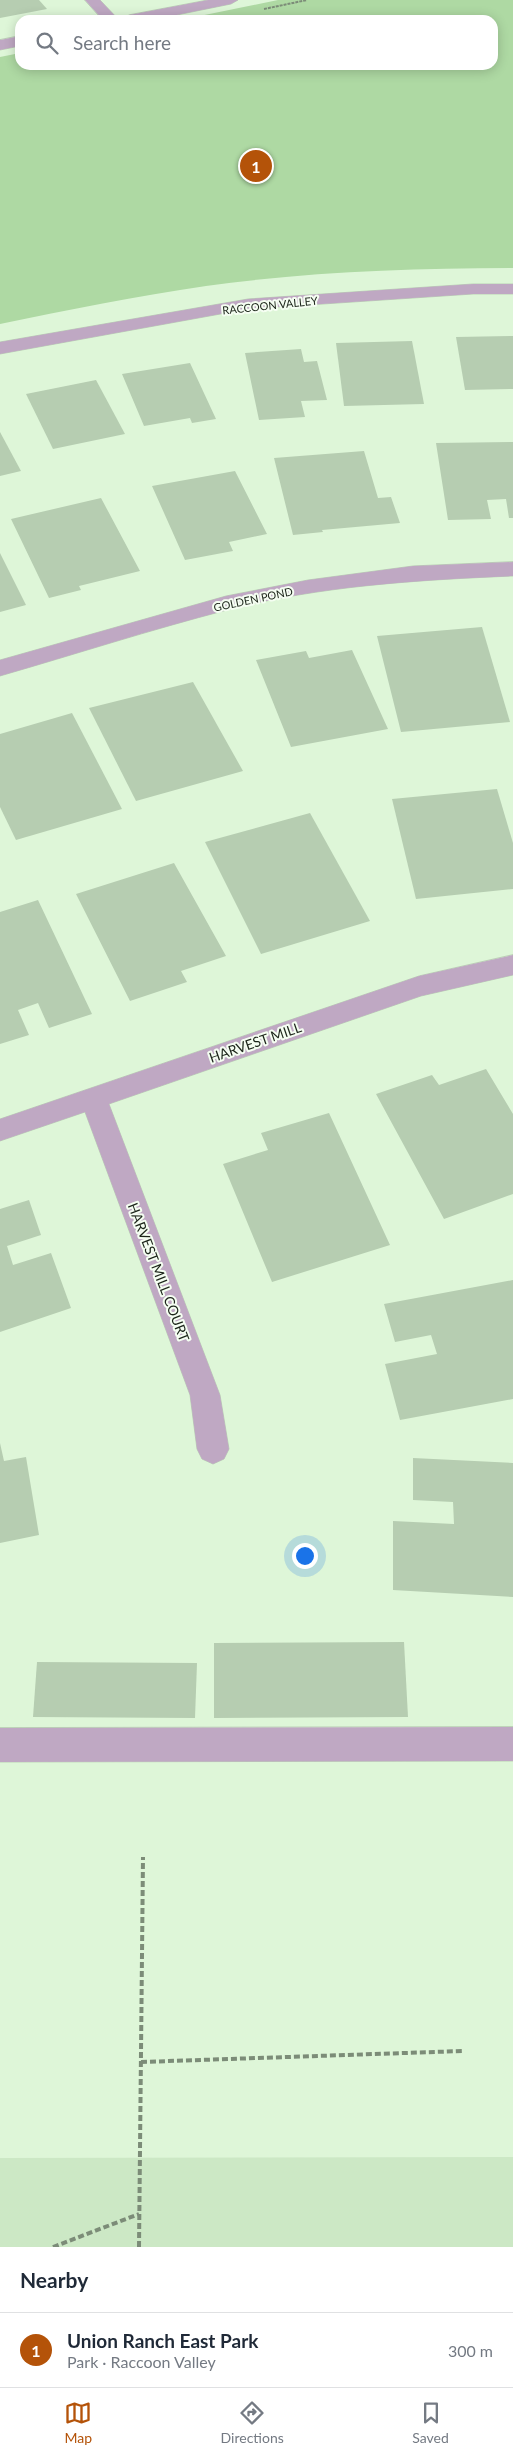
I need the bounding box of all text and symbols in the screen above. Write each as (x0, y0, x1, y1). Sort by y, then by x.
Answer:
search box (15, 15, 498, 70)
icon: search (33, 29, 61, 57)
text: Search here (73, 31, 171, 54)
pin: 1 (240, 147, 272, 185)
street label: RACCOON VALLEY (222, 294, 318, 316)
street label: GOLDEN POND (212, 584, 294, 614)
street label: HARVEST MILL (207, 1018, 303, 1066)
street label: HARVEST MILL COURT (125, 1200, 194, 1344)
your location (292, 1543, 318, 1569)
text: Nearby (20, 2267, 88, 2292)
text: Union Ranch East Park (67, 2329, 258, 2352)
text: 1 (31, 2341, 41, 2360)
text: 300 m (448, 2341, 493, 2360)
text: Park · Raccoon Valley (67, 2352, 216, 2371)
tab: Map (64, 2399, 92, 2446)
tab: Directions (221, 2399, 284, 2446)
tab: Saved (412, 2399, 449, 2446)

